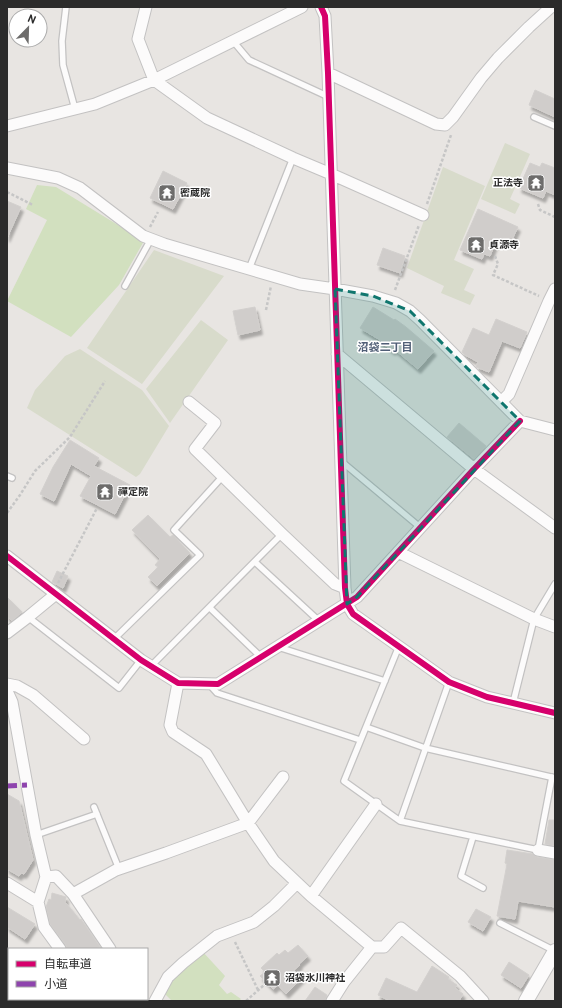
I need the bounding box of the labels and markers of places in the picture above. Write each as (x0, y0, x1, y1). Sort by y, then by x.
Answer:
temple icon: 正法寺 (526, 173, 546, 193)
place label: 正法寺 (493, 177, 523, 190)
temple icon: 密蔵院 (157, 183, 177, 203)
place label: 密蔵院 (180, 187, 210, 200)
temple icon: 貞源寺 (466, 235, 486, 255)
place label: 貞源寺 (489, 239, 519, 252)
temple icon: 禪定院 (95, 482, 115, 502)
place label: 禪定院 (118, 486, 148, 499)
temple icon: 沼袋氷川神社 (262, 968, 282, 988)
place label: 沼袋氷川神社 (285, 972, 346, 985)

